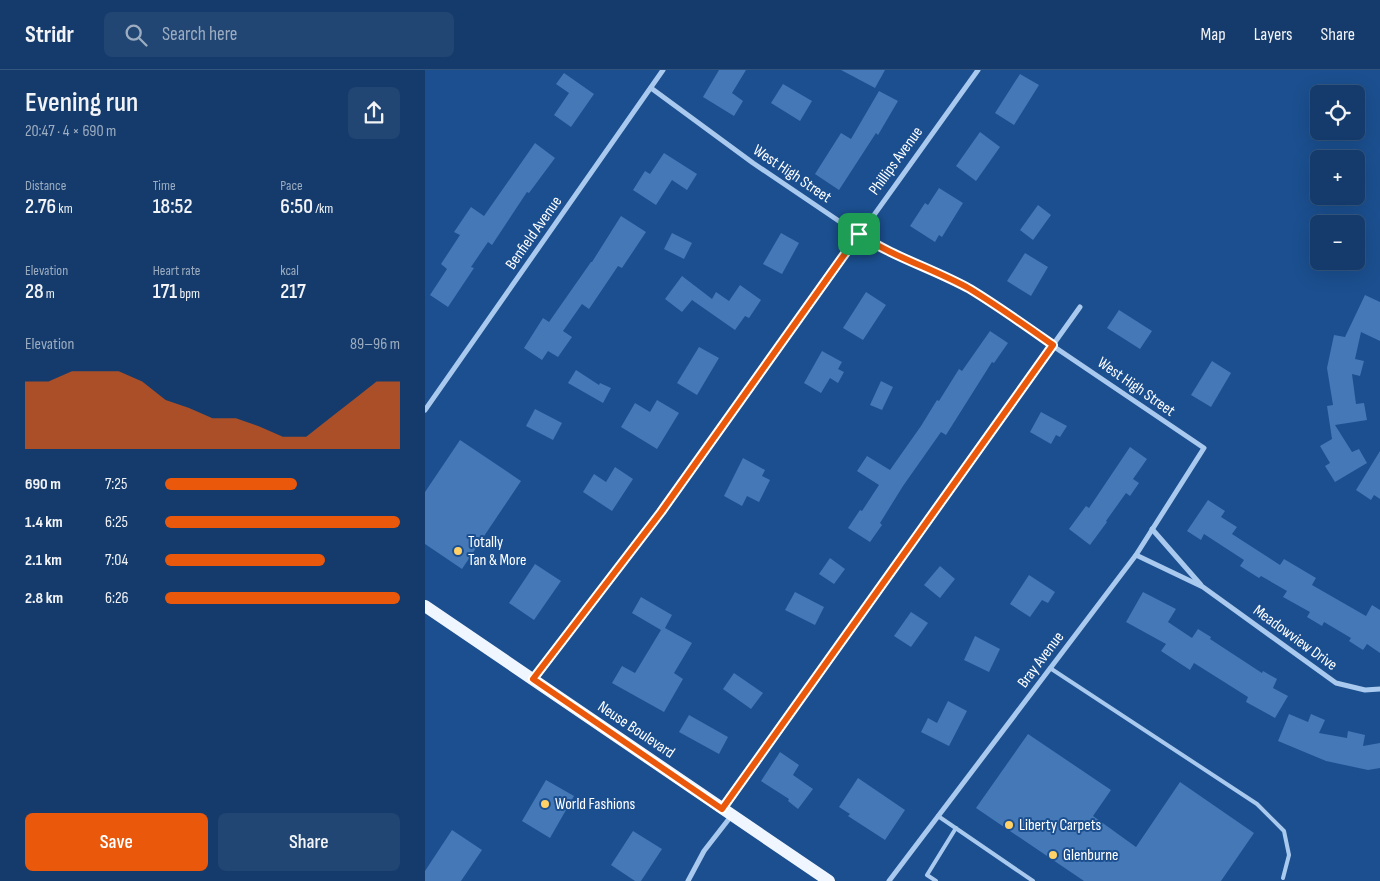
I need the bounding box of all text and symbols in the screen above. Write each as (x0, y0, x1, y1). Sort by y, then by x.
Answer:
search box (104, 12, 454, 57)
text: Stridr (25, 20, 74, 49)
icon: search (122, 21, 150, 49)
text: Search here (162, 23, 237, 46)
text: Map (1201, 24, 1226, 45)
text: Layers (1254, 24, 1293, 45)
text: Share (1321, 24, 1355, 45)
map controls (1310, 85, 1365, 270)
button: locate (1310, 85, 1365, 140)
text: Evening run (25, 86, 138, 119)
button: share (348, 87, 400, 139)
text: 20:47 · 4 × 690 m (25, 122, 116, 141)
street label: Phillips Avenue (865, 123, 927, 199)
street label: West High Street (749, 141, 835, 207)
button: + (1310, 150, 1365, 205)
text: Distance (25, 177, 66, 194)
text: Time (153, 177, 176, 194)
text: Pace (280, 177, 303, 194)
street label: Benfield Avenue (502, 193, 566, 273)
text: 2.76 (25, 194, 56, 219)
text: 18:52 (153, 194, 192, 219)
text: 6:50 (280, 194, 313, 219)
text: km (56, 200, 73, 217)
text: /km (313, 200, 333, 217)
pin (838, 213, 880, 255)
button: − (1310, 215, 1365, 270)
icon: arrive (845, 220, 873, 248)
text: Elevation (25, 262, 68, 279)
text: Heart rate (153, 262, 200, 279)
text: kcal (280, 262, 299, 279)
text: 28 (25, 279, 44, 304)
text: 171 (153, 279, 177, 304)
text: 217 (280, 279, 306, 304)
text: m (44, 285, 55, 302)
text: bpm (177, 285, 200, 302)
text: Elevation (25, 335, 74, 354)
text: 89–96 m (350, 335, 400, 354)
street label: West High Street (1094, 353, 1179, 421)
text: 690 m (25, 475, 61, 494)
text: 7:25 (105, 475, 127, 494)
text: 1.4 km (25, 513, 63, 532)
text: 6:25 (105, 513, 128, 532)
place label: Totally Tan & More (468, 533, 527, 570)
marker: Totally Tan & More (452, 545, 464, 557)
text: 2.1 km (25, 551, 62, 570)
text: 7:04 (105, 551, 128, 570)
text: 2.8 km (25, 589, 63, 608)
text: 6:26 (105, 589, 129, 608)
street label: Meadowview Drive (1249, 601, 1341, 675)
street label: Bray Avenue (1014, 628, 1068, 692)
street label: Neuse Boulevard (594, 697, 678, 763)
place label: World Fashions (555, 795, 636, 814)
marker: World Fashions (539, 798, 551, 810)
button: Save (25, 813, 208, 871)
button: Share (218, 813, 400, 871)
place label: Liberty Carpets (1019, 816, 1101, 835)
marker: Liberty Carpets (1003, 819, 1015, 831)
place label: Glenburne (1063, 846, 1118, 865)
marker: Glenburne (1047, 849, 1059, 861)

